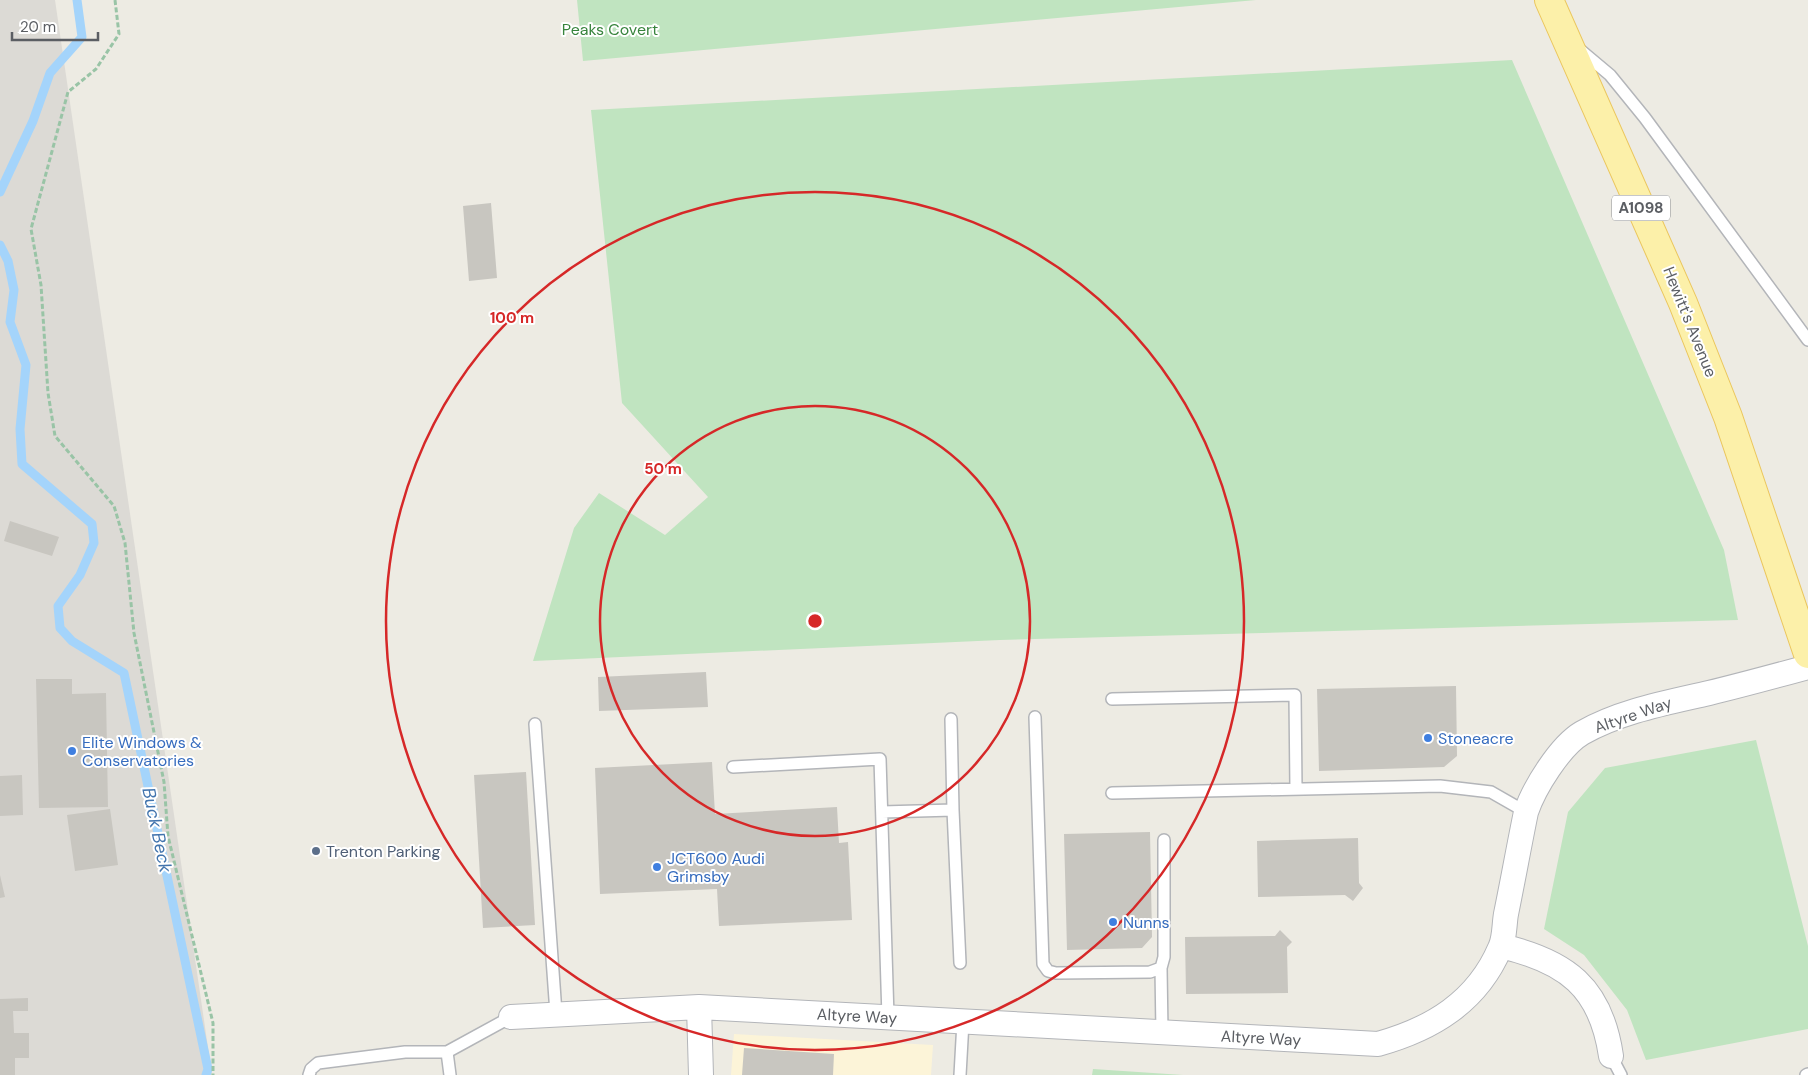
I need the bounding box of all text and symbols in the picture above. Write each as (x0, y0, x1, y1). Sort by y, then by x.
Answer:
scale bar (12, 10, 99, 42)
text: 20 m (20, 17, 56, 37)
park label: Peaks Covert (562, 19, 658, 40)
road number: A1098 (1612, 196, 1670, 220)
street label: Hewitt's Avenue (1658, 264, 1722, 380)
text: 100 m (490, 308, 534, 328)
text: 50 m (644, 459, 682, 479)
centre of rings (806, 612, 824, 630)
street label: Altyre Way (1592, 692, 1675, 738)
place label: Stoneacre (1438, 728, 1514, 749)
place label: Elite Windows & Conservatories (82, 732, 202, 771)
marker: Stoneacre (1422, 732, 1434, 744)
marker: Elite Windows & Conservatories (66, 745, 78, 757)
water label: Buck Beck (136, 785, 178, 876)
place label: Trenton Parking (326, 841, 441, 862)
marker: Trenton Parking (310, 845, 322, 857)
place label: JCT600 Audi Grimsby (667, 848, 765, 887)
marker: JCT600 Audi Grimsby (651, 861, 663, 873)
place label: Nunns (1123, 912, 1170, 933)
marker: Nunns (1107, 916, 1119, 928)
street label: Altyre Way (816, 1003, 898, 1029)
street label: Altyre Way (1220, 1025, 1302, 1051)

